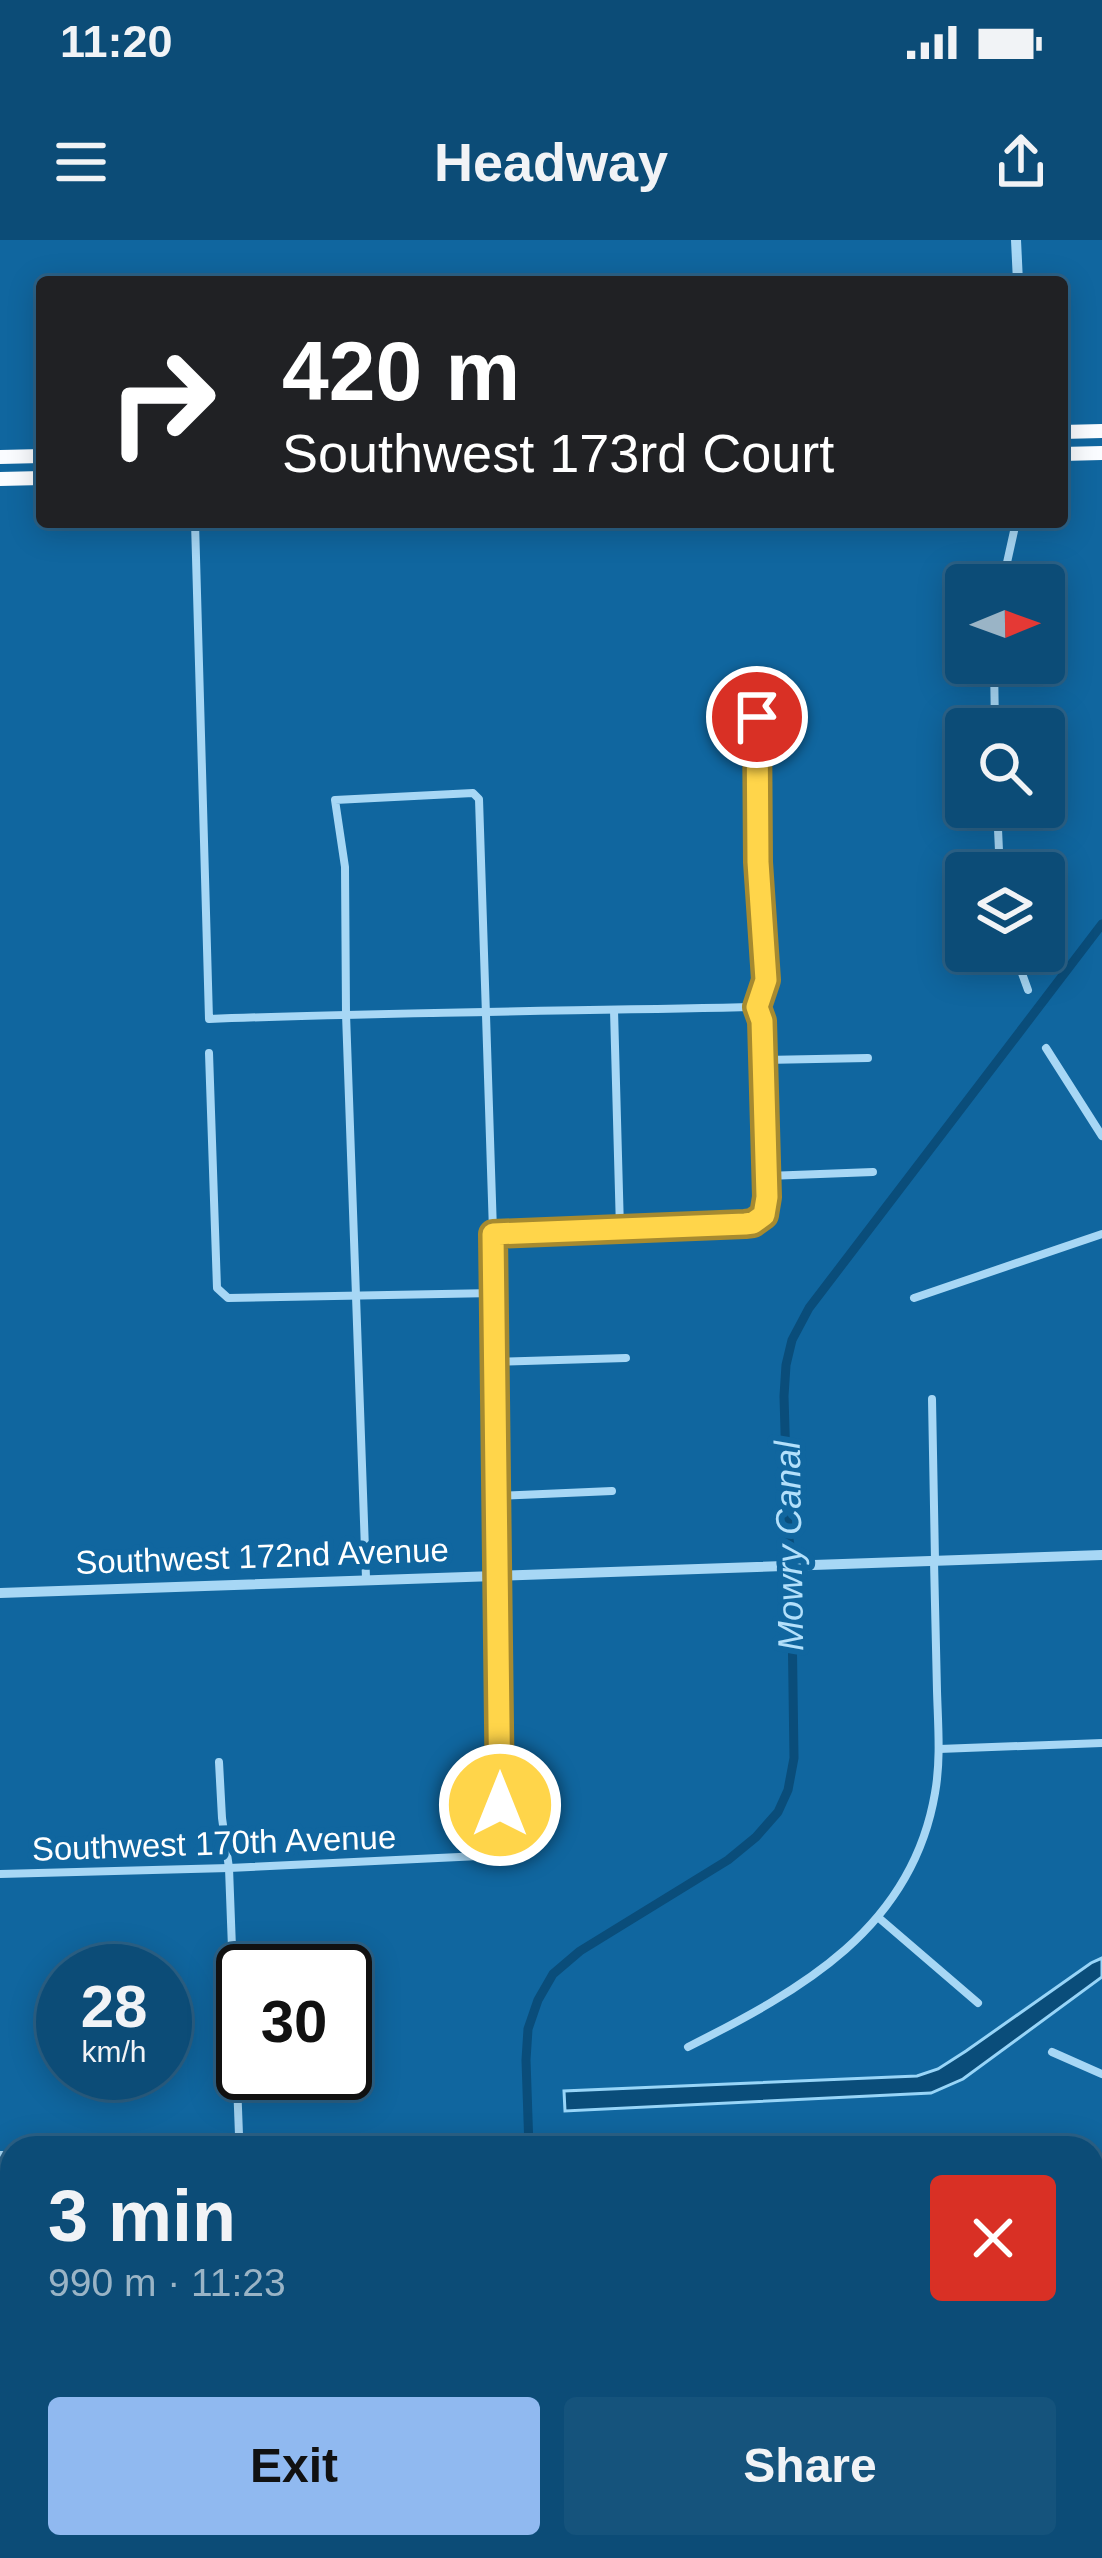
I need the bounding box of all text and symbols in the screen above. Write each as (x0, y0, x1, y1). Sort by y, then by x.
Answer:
text: 11:20 (60, 16, 173, 67)
icon: menu (48, 129, 114, 195)
icon: share (988, 129, 1054, 195)
text: Headway (434, 132, 668, 192)
icon: right (84, 324, 240, 480)
text: 420 m (282, 324, 520, 418)
text: Southwest 173rd Court (282, 423, 834, 483)
north arrow (945, 564, 1065, 684)
map controls (945, 564, 1065, 972)
pin (706, 666, 808, 768)
icon: arrive (724, 684, 790, 750)
button: search (945, 708, 1065, 828)
button: layers (945, 852, 1065, 972)
water label: Mowry Canal (767, 1440, 811, 1651)
street label: Southwest 172nd Avenue (75, 1531, 449, 1581)
position arrow (437, 1742, 563, 1868)
street label: Southwest 170th Avenue (31, 1818, 397, 1868)
speed limit sign: 30 (216, 1944, 372, 2100)
text: 28 (81, 1973, 147, 2040)
text: km/h (81, 2035, 147, 2068)
button: close (930, 2175, 1056, 2301)
text: 3 min (48, 2176, 236, 2256)
text: 990 m · 11:23 (48, 2261, 286, 2304)
button: Exit (48, 2397, 540, 2535)
button: Share (564, 2397, 1056, 2535)

